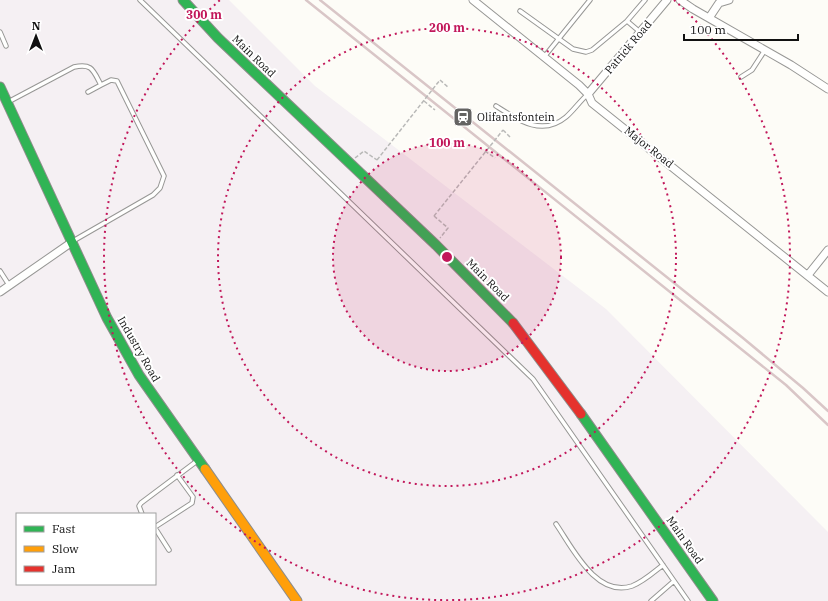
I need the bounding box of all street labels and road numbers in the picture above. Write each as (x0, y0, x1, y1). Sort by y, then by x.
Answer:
street label: Patrick Road (602, 17, 655, 77)
street label: Main Road (229, 32, 279, 80)
street label: Major Road (622, 123, 677, 171)
street label: Main Road (464, 256, 513, 305)
street label: Industry Road (115, 314, 164, 385)
street label: Main Road (664, 514, 707, 567)

